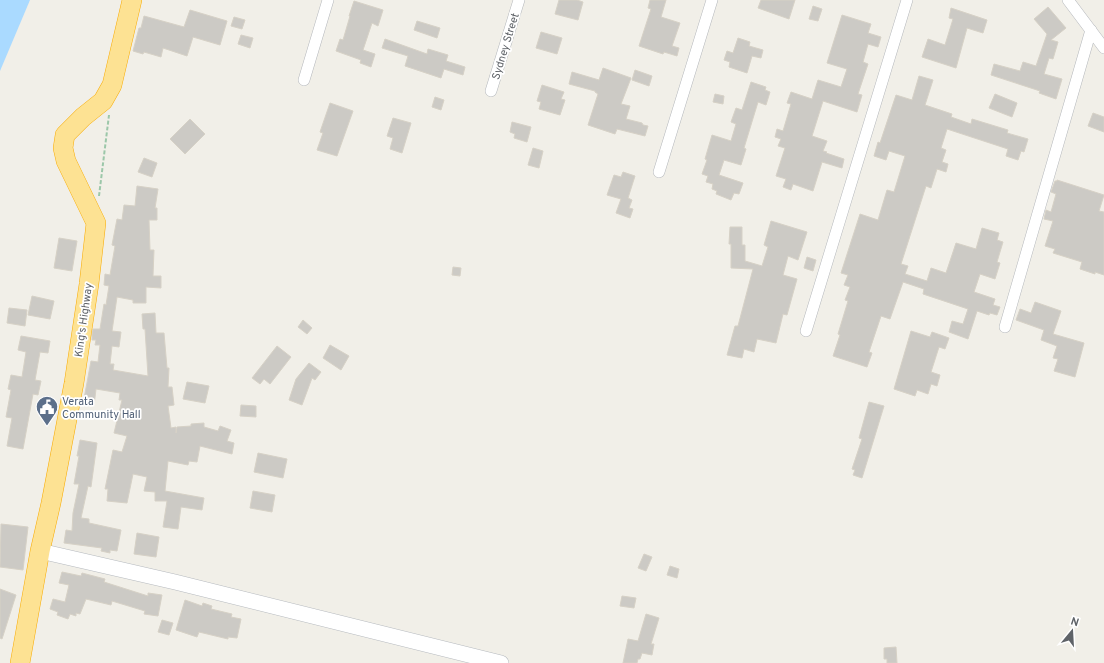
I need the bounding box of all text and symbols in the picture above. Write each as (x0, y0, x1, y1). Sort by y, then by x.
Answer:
street label: Sydney Street (489, 11, 523, 81)
street label: King's Highway (72, 282, 96, 358)
public building icon: Verata Community Hall (34, 394, 60, 427)
place label: Verata Community Hall (62, 395, 141, 422)
north arrow (1052, 611, 1092, 651)
text: N (1069, 615, 1081, 630)

